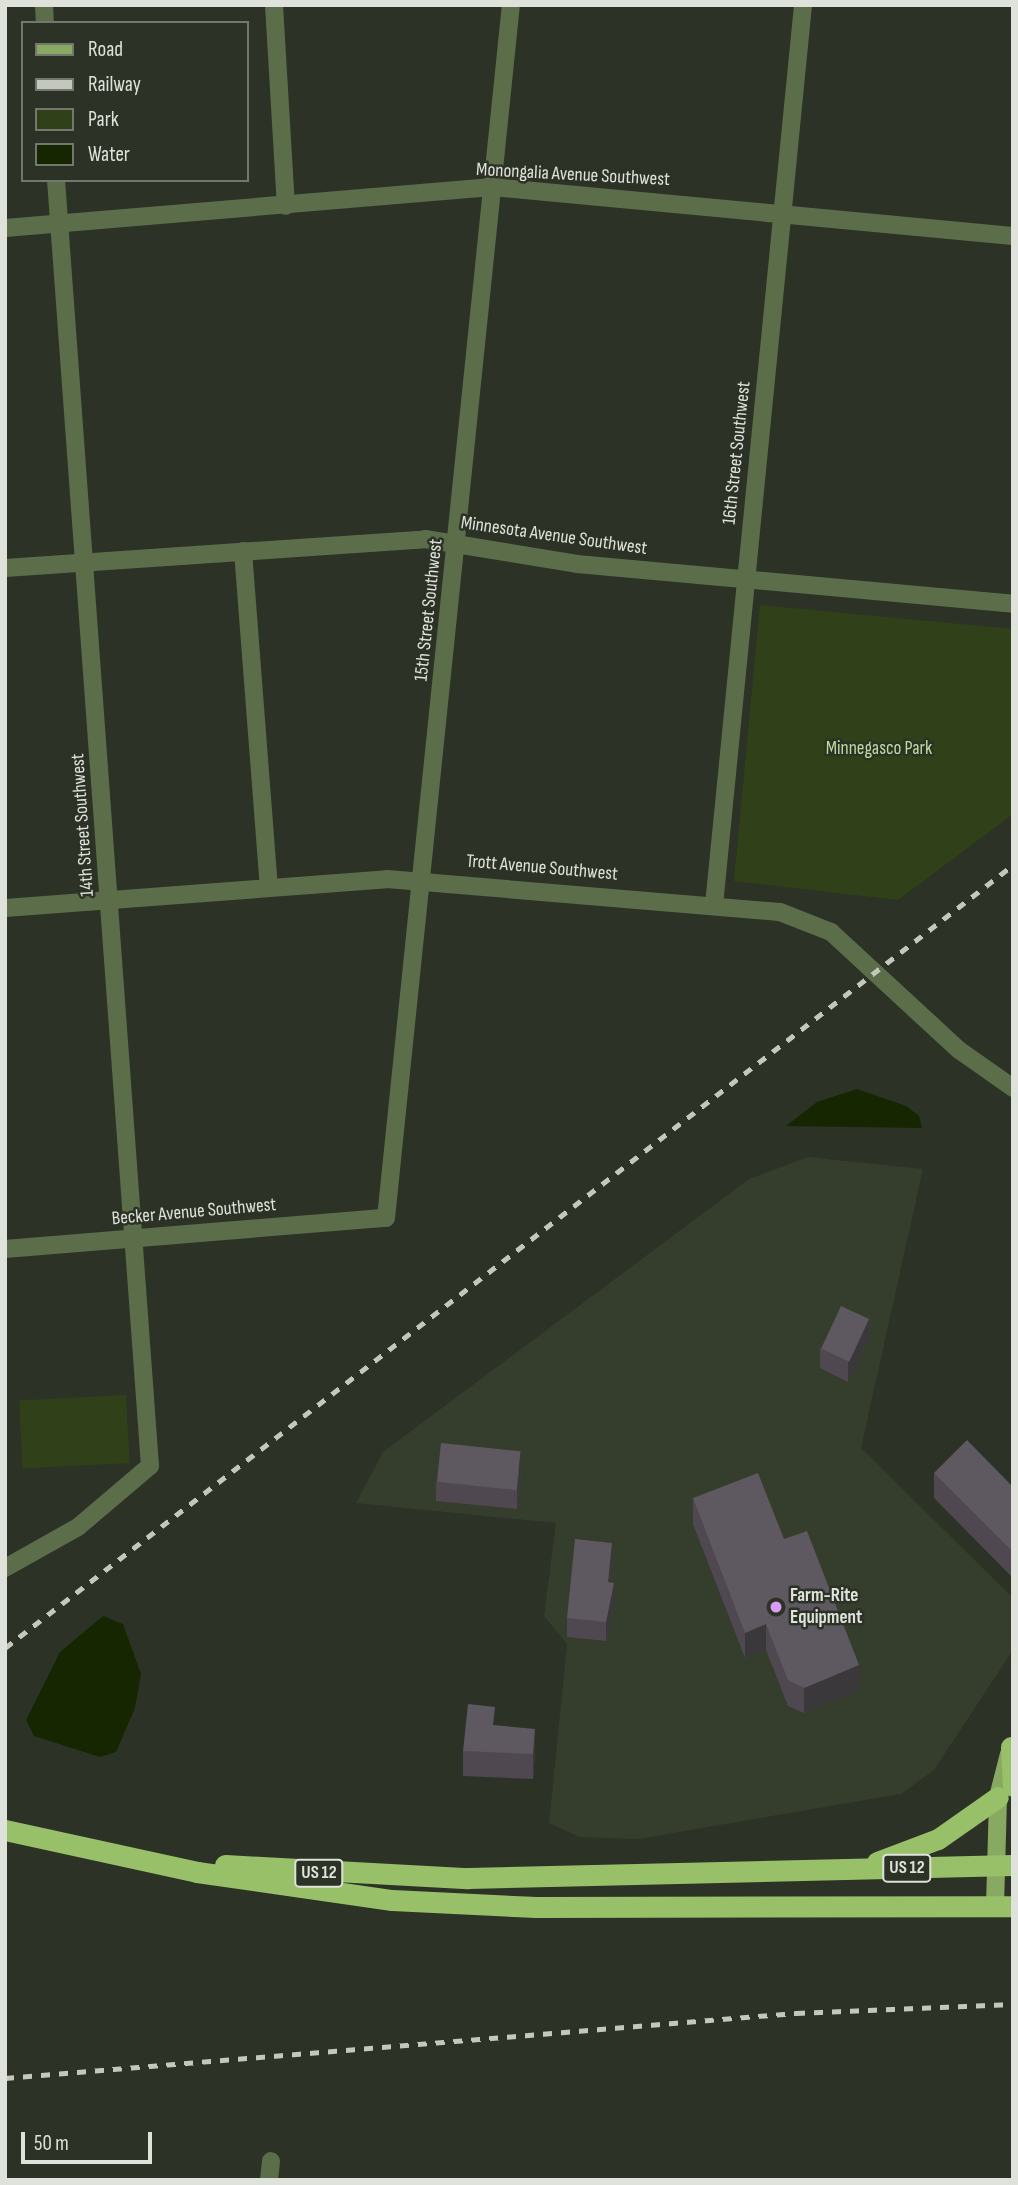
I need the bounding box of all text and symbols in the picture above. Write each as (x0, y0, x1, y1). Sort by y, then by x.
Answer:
legend (21, 21, 248, 182)
text: Road (88, 37, 123, 62)
text: Railway (88, 72, 141, 97)
text: Park (88, 107, 119, 132)
text: Water (88, 142, 130, 167)
street label: Monongalia Avenue Southwest (476, 159, 670, 191)
street label: 16th Street Southwest (718, 380, 756, 526)
street label: Minnesota Avenue Southwest (459, 512, 649, 560)
street label: 15th Street Southwest (410, 538, 448, 682)
park label: Minnegasco Park (826, 738, 932, 760)
street label: 14th Street Southwest (67, 753, 99, 897)
street label: Trott Avenue Southwest (465, 850, 619, 886)
street label: Becker Avenue Southwest (111, 1193, 277, 1231)
place label: Farm-Rite Equipment (790, 1585, 862, 1629)
marker: Farm-Rite Equipment (768, 1599, 784, 1615)
road number: US 12 (881, 1854, 933, 1882)
road number: US 12 (293, 1858, 345, 1887)
scale bar (24, 2118, 156, 2162)
text: 50 m (34, 2131, 69, 2156)

